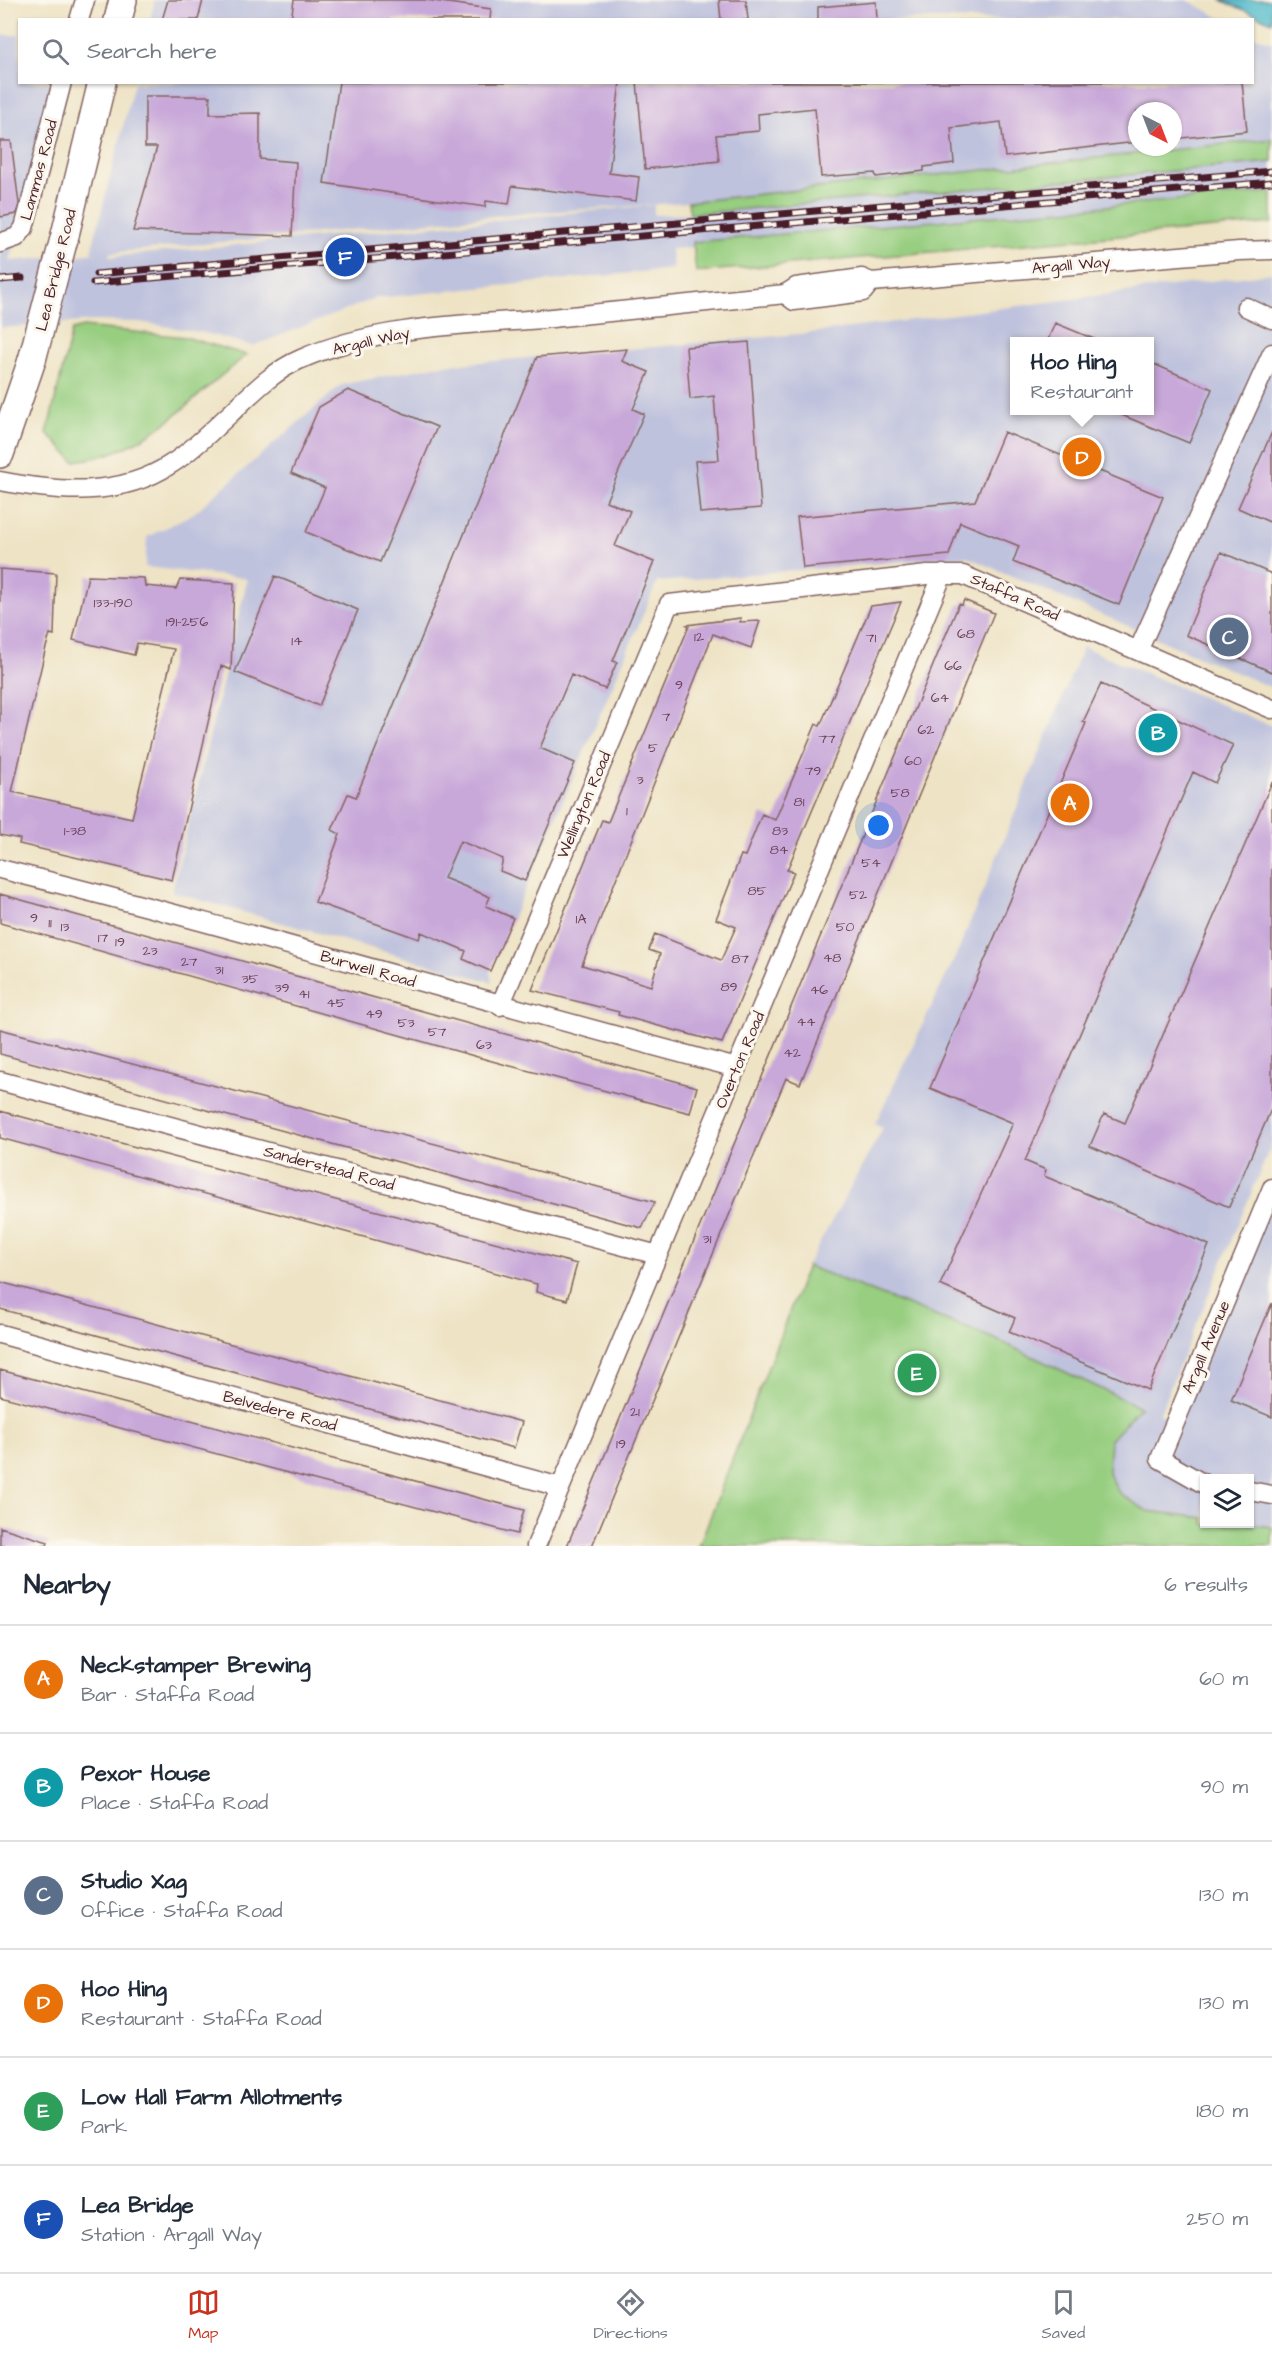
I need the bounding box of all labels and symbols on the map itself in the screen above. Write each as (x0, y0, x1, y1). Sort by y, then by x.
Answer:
north arrow (1128, 102, 1182, 156)
street label: Lammas Road (15, 117, 63, 223)
street label: Lea Bridge Road (30, 207, 83, 334)
pin: F (326, 234, 364, 280)
street label: Argall Way (1031, 251, 1112, 280)
street label: Argall Way (330, 321, 412, 362)
pin: D (1062, 434, 1102, 480)
street label: Staffa Road (967, 568, 1063, 626)
house number: 133-190 (94, 593, 133, 613)
house number: 191-256 (166, 612, 209, 632)
pin: C (1210, 614, 1248, 660)
house number: 68 (957, 624, 975, 644)
house number: 12 (694, 627, 704, 647)
house number: 71 (866, 628, 876, 648)
house number: 14 (291, 631, 303, 651)
house number: 66 (944, 656, 962, 676)
house number: 9 (675, 675, 683, 695)
house number: 64 (931, 688, 950, 708)
house number: 7 (662, 707, 671, 727)
pin: B (1138, 710, 1178, 756)
house number: 62 (918, 720, 934, 740)
house number: 77 (818, 729, 836, 749)
house number: 5 (648, 738, 658, 758)
street label: Wellington Road (552, 748, 617, 862)
house number: 60 (904, 751, 922, 771)
house number: 79 (805, 761, 821, 781)
house number: 3 (636, 770, 644, 790)
pin: A (1050, 780, 1090, 826)
house number: 58 (891, 783, 910, 803)
house number: 81 (794, 792, 805, 812)
house number: 1 (626, 801, 628, 821)
your location (864, 811, 893, 840)
house number: 1-38 (64, 821, 86, 841)
house number: 83 (772, 821, 788, 841)
house number: 84 (770, 840, 789, 860)
house number: 54 (861, 853, 881, 873)
house number: 85 (748, 881, 767, 901)
house number: 52 (849, 885, 867, 905)
house number: 9 (30, 908, 38, 928)
house number: 1A (576, 909, 586, 929)
house number: 11 (48, 913, 52, 933)
house number: 13 (61, 917, 69, 937)
house number: 50 (836, 917, 855, 937)
house number: 17 (98, 928, 109, 948)
house number: 19 (115, 932, 125, 952)
house number: 23 (142, 941, 158, 961)
street label: Burwell Road (318, 945, 418, 993)
house number: 48 (823, 948, 841, 968)
house number: 87 (731, 949, 749, 969)
house number: 27 (181, 952, 198, 972)
house number: 31 (215, 960, 224, 980)
house number: 35 (241, 969, 259, 989)
house number: 89 (720, 977, 738, 997)
house number: 39 (274, 978, 290, 998)
house number: 46 (810, 980, 828, 1000)
house number: 41 (298, 984, 310, 1004)
house number: 45 (326, 993, 346, 1013)
house number: 49 (365, 1004, 383, 1024)
street label: Overton Road (710, 1008, 770, 1112)
house number: 44 (796, 1012, 816, 1032)
house number: 53 (397, 1013, 415, 1033)
house number: 57 (428, 1022, 447, 1042)
house number: 63 (476, 1035, 492, 1055)
house number: 42 (783, 1043, 801, 1063)
street label: Sanderstead Road (261, 1140, 397, 1196)
house number: 31 (703, 1229, 712, 1249)
street label: Argall Avenue (1177, 1297, 1237, 1397)
pin: E (898, 1350, 936, 1396)
street label: Belvedere Road (221, 1385, 339, 1437)
house number: 21 (630, 1402, 640, 1422)
house number: 19 (616, 1434, 626, 1454)

